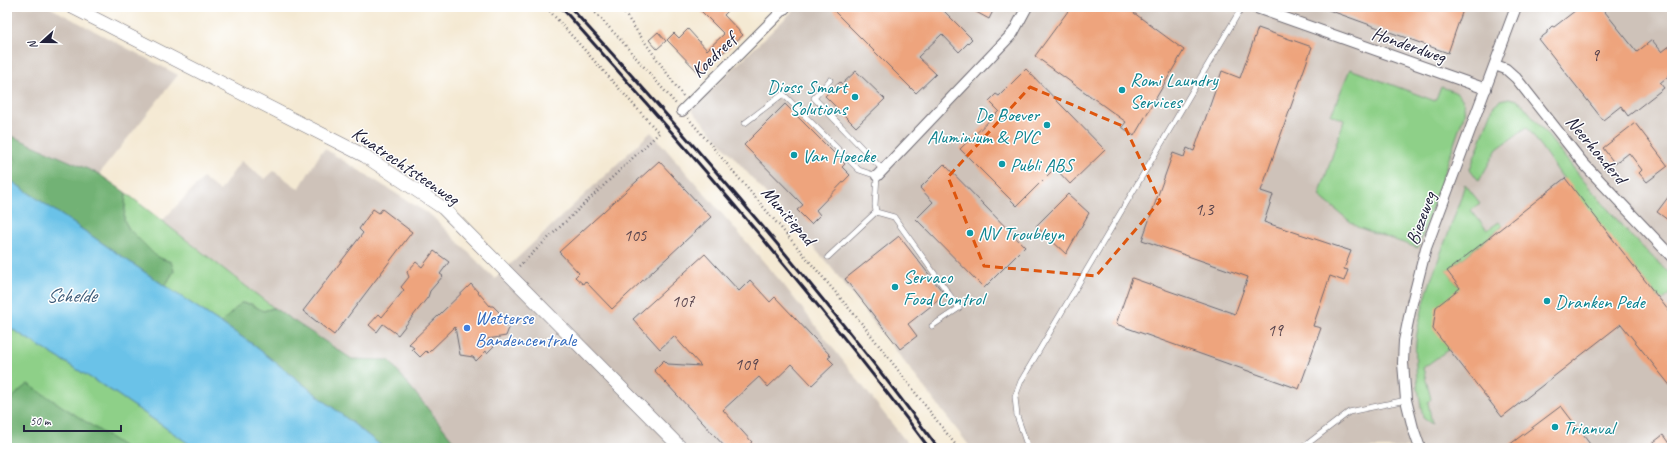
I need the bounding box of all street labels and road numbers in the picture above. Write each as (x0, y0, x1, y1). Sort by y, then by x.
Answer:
street label: Honderdweg (1369, 21, 1450, 69)
street label: Koedreef (686, 25, 745, 83)
street label: Neerhonderd (1560, 110, 1634, 191)
street label: Kwatrechtsteenweg (347, 121, 465, 211)
street label: Munitiepad (756, 181, 823, 253)
street label: Biezeweg (1400, 187, 1442, 248)

